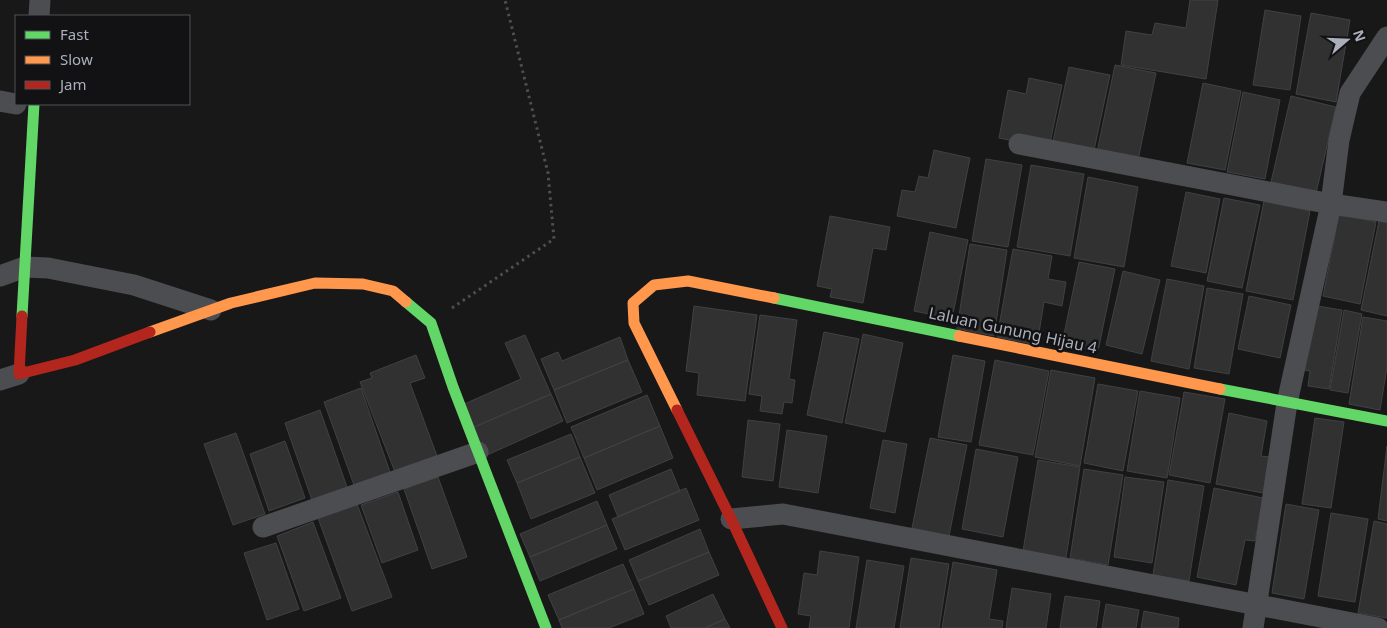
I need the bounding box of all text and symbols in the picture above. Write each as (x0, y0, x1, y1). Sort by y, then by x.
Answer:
legend (15, 15, 190, 105)
north arrow (1322, 15, 1372, 65)
text: Fast (60, 24, 89, 44)
text: N (1349, 27, 1371, 44)
text: Slow (60, 49, 93, 69)
text: Jam (58, 74, 87, 94)
street label: Laluan Gunung Hijau 4 (927, 301, 1099, 359)

